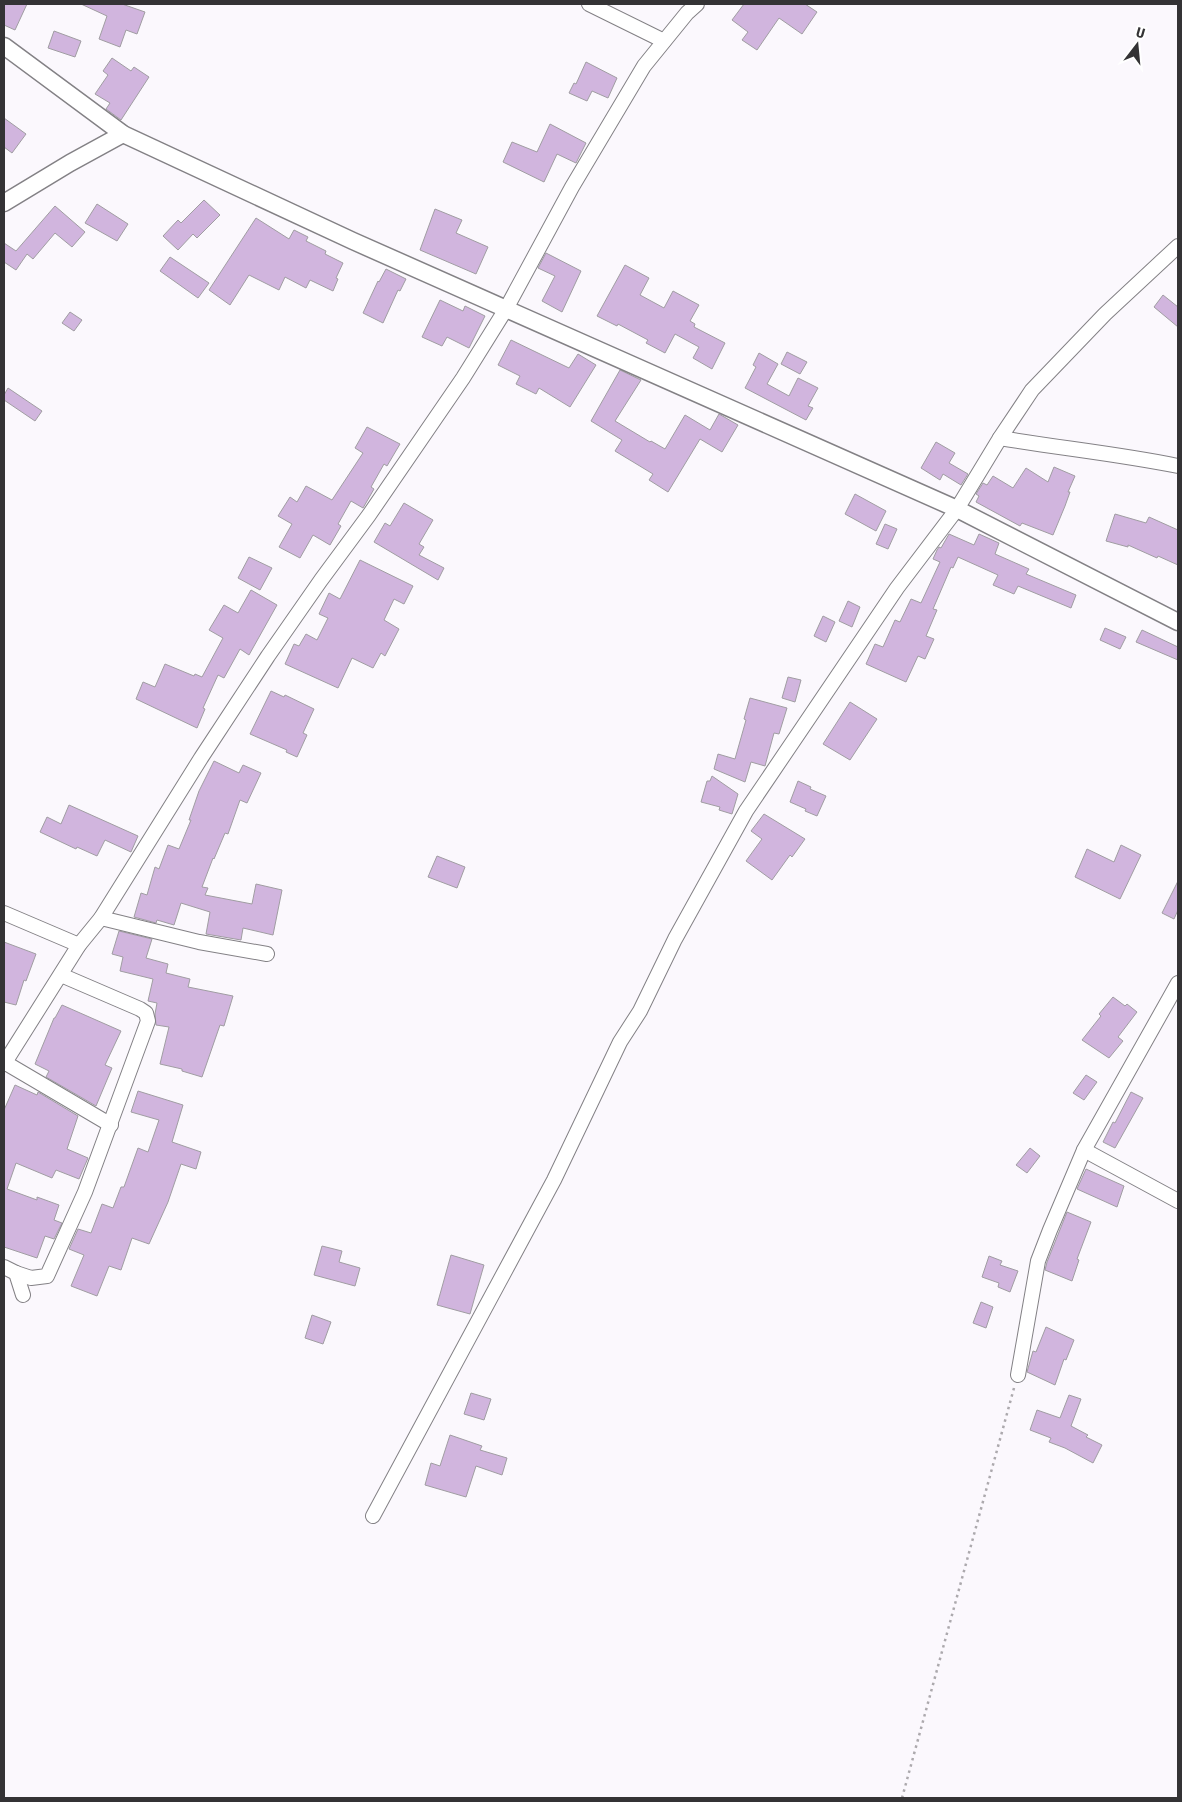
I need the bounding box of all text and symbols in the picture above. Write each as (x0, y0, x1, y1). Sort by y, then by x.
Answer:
north arrow (1112, 20, 1162, 70)
text: U (1134, 24, 1147, 42)

